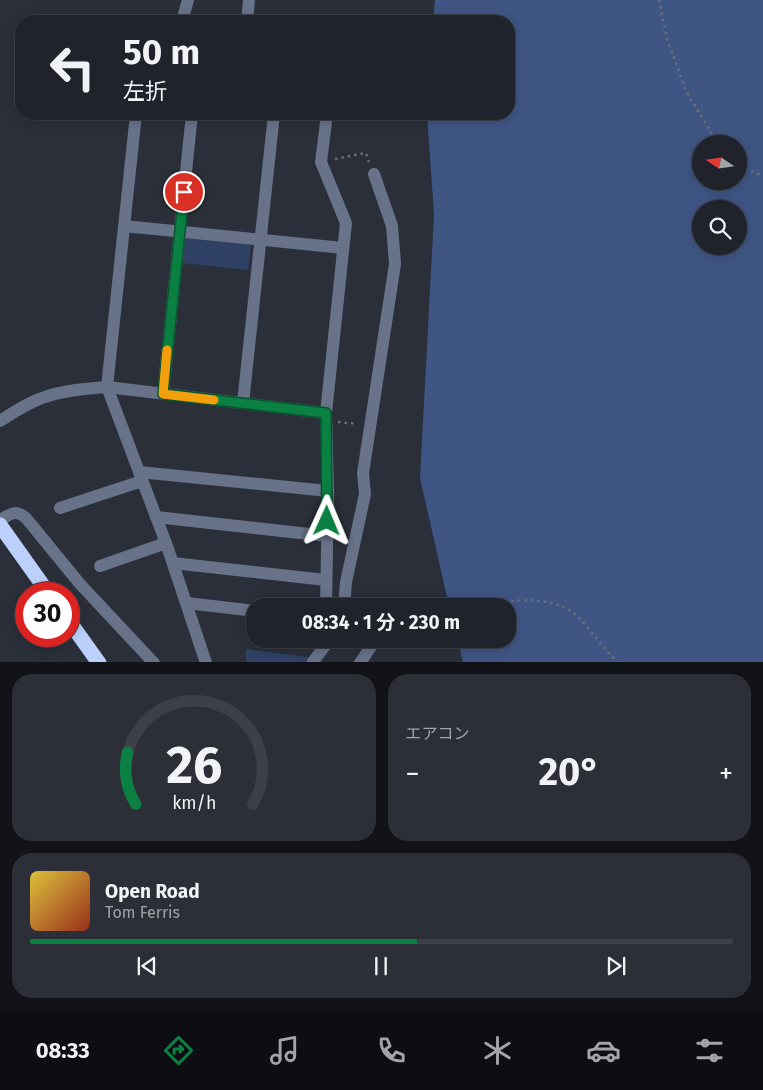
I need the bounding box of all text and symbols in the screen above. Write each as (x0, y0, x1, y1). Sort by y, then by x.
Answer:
text: 50 m (123, 31, 200, 73)
icon: left (40, 35, 105, 100)
text: 左折 (123, 78, 167, 105)
north arrow (692, 135, 748, 190)
map controls (692, 135, 747, 255)
pin (163, 171, 205, 213)
icon: arrive (170, 178, 198, 206)
button: search (692, 200, 747, 255)
position arrow (300, 494, 352, 546)
speed limit sign: 30 (15, 582, 80, 647)
text: 08:34 · 1 分 · 230 m (302, 611, 460, 634)
text: エアコン (406, 724, 470, 743)
text: 26 (166, 734, 222, 797)
text: 20° (538, 749, 600, 795)
text: − (406, 757, 420, 790)
text: + (719, 757, 733, 790)
text: km/h (172, 792, 216, 814)
text: Open Road (105, 880, 200, 903)
text: Tom Ferris (105, 903, 180, 922)
icon: previous (133, 952, 161, 980)
icon: pause (367, 952, 395, 980)
icon: next (602, 952, 630, 980)
icon: directions (161, 1033, 196, 1068)
icon: music (267, 1033, 302, 1068)
icon: phone (374, 1033, 409, 1068)
icon: climate (480, 1033, 515, 1068)
icon: car (586, 1033, 621, 1068)
icon: filters (692, 1033, 727, 1068)
text: 08:33 (36, 1037, 90, 1064)

